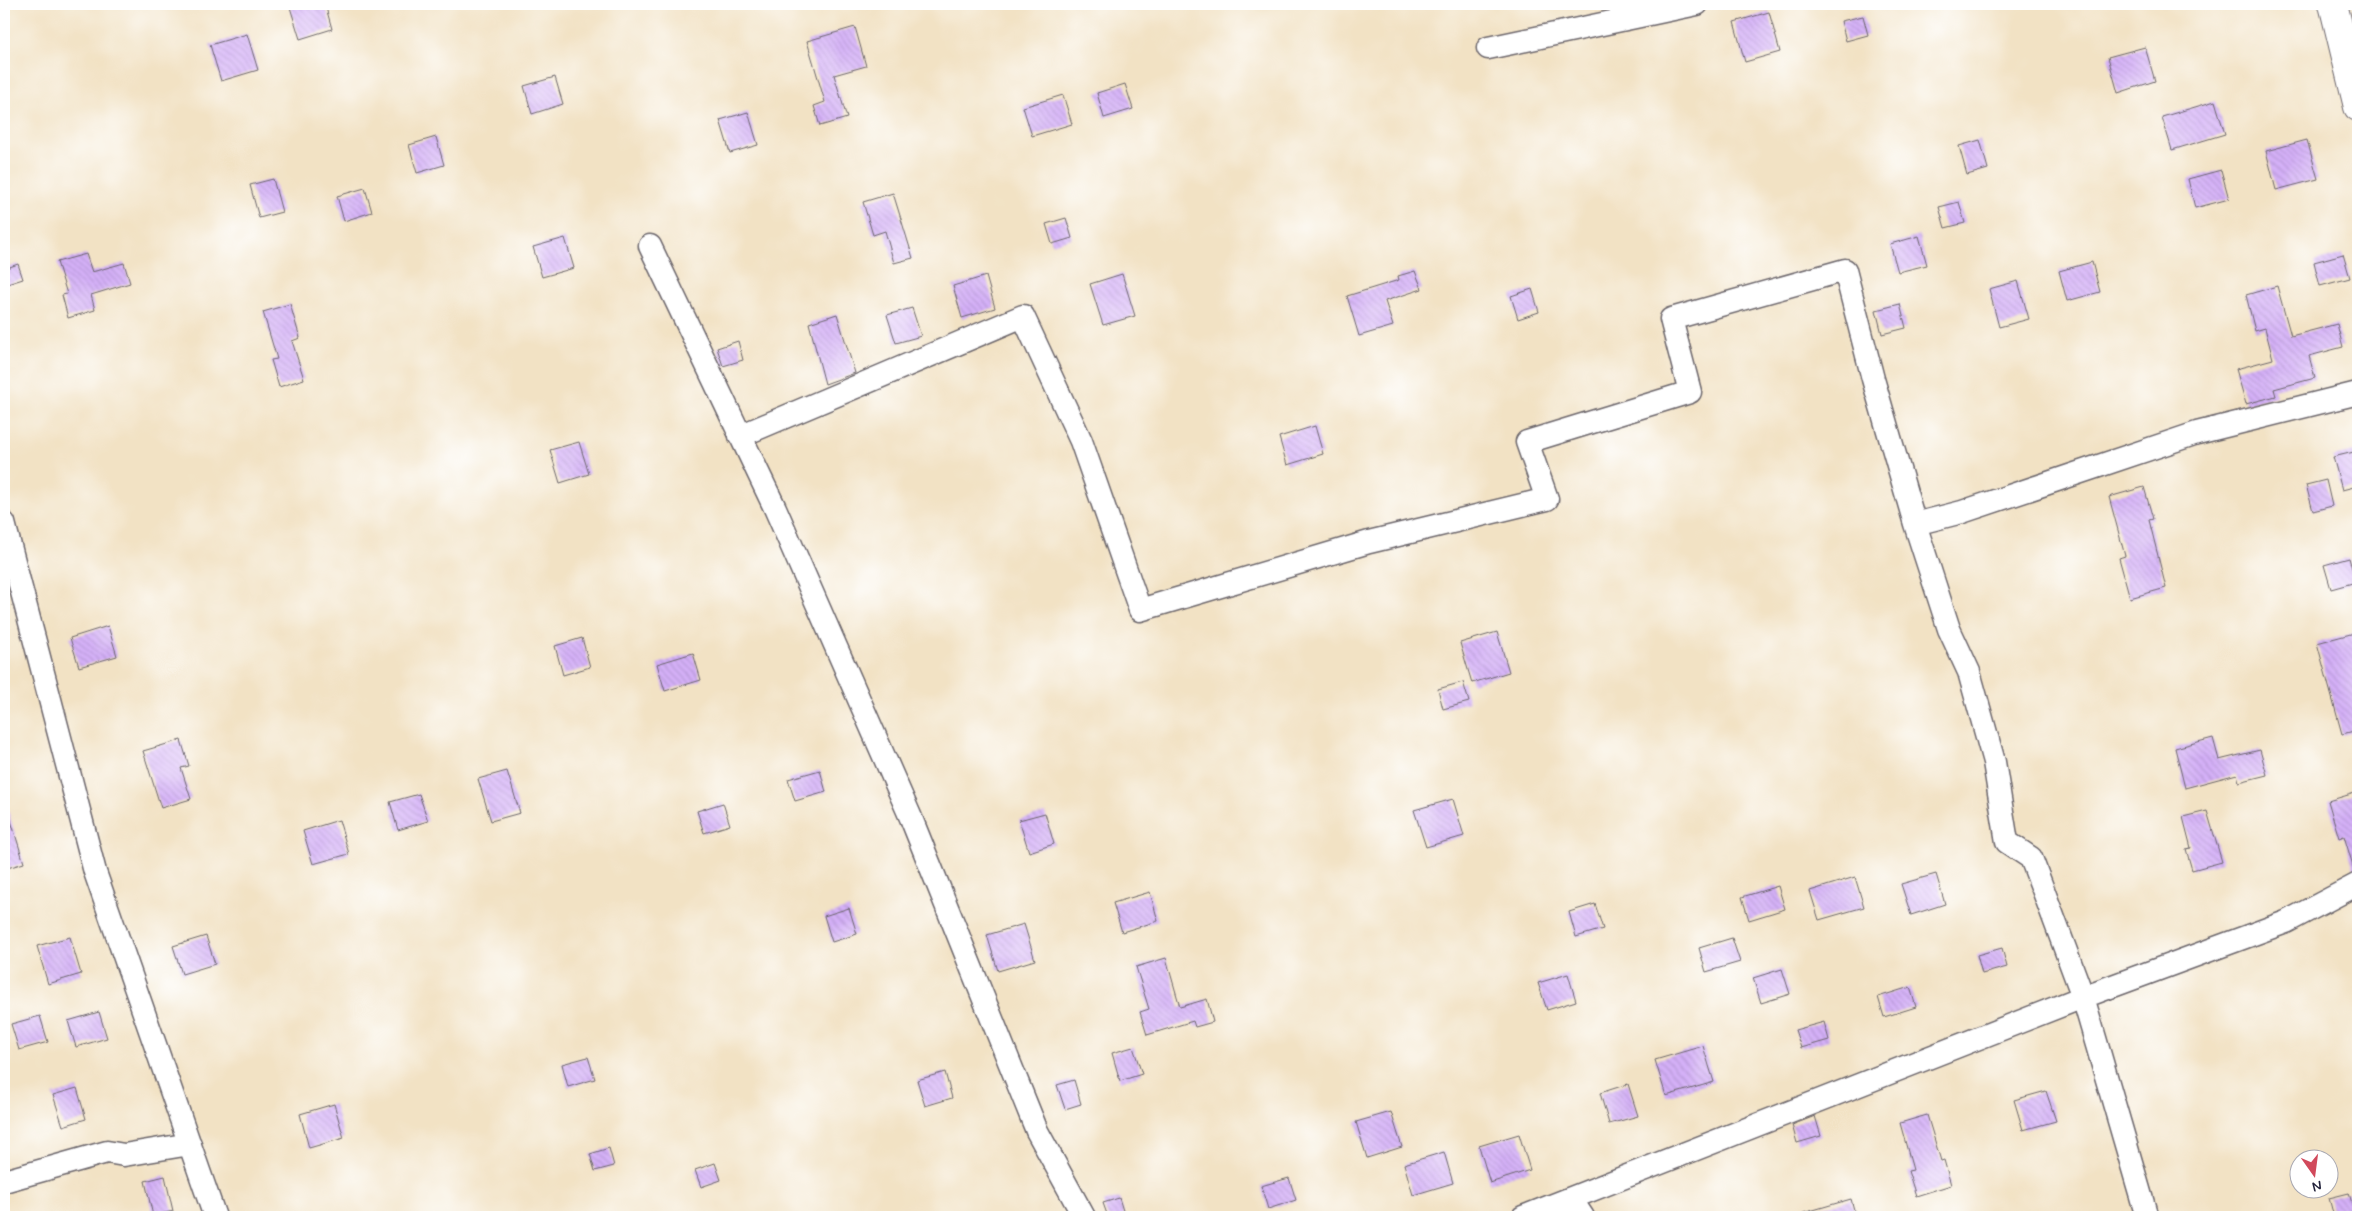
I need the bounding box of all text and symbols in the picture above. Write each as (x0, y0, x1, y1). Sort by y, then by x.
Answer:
north arrow (2290, 1148, 2340, 1198)
text: N (2310, 1176, 2324, 1196)

